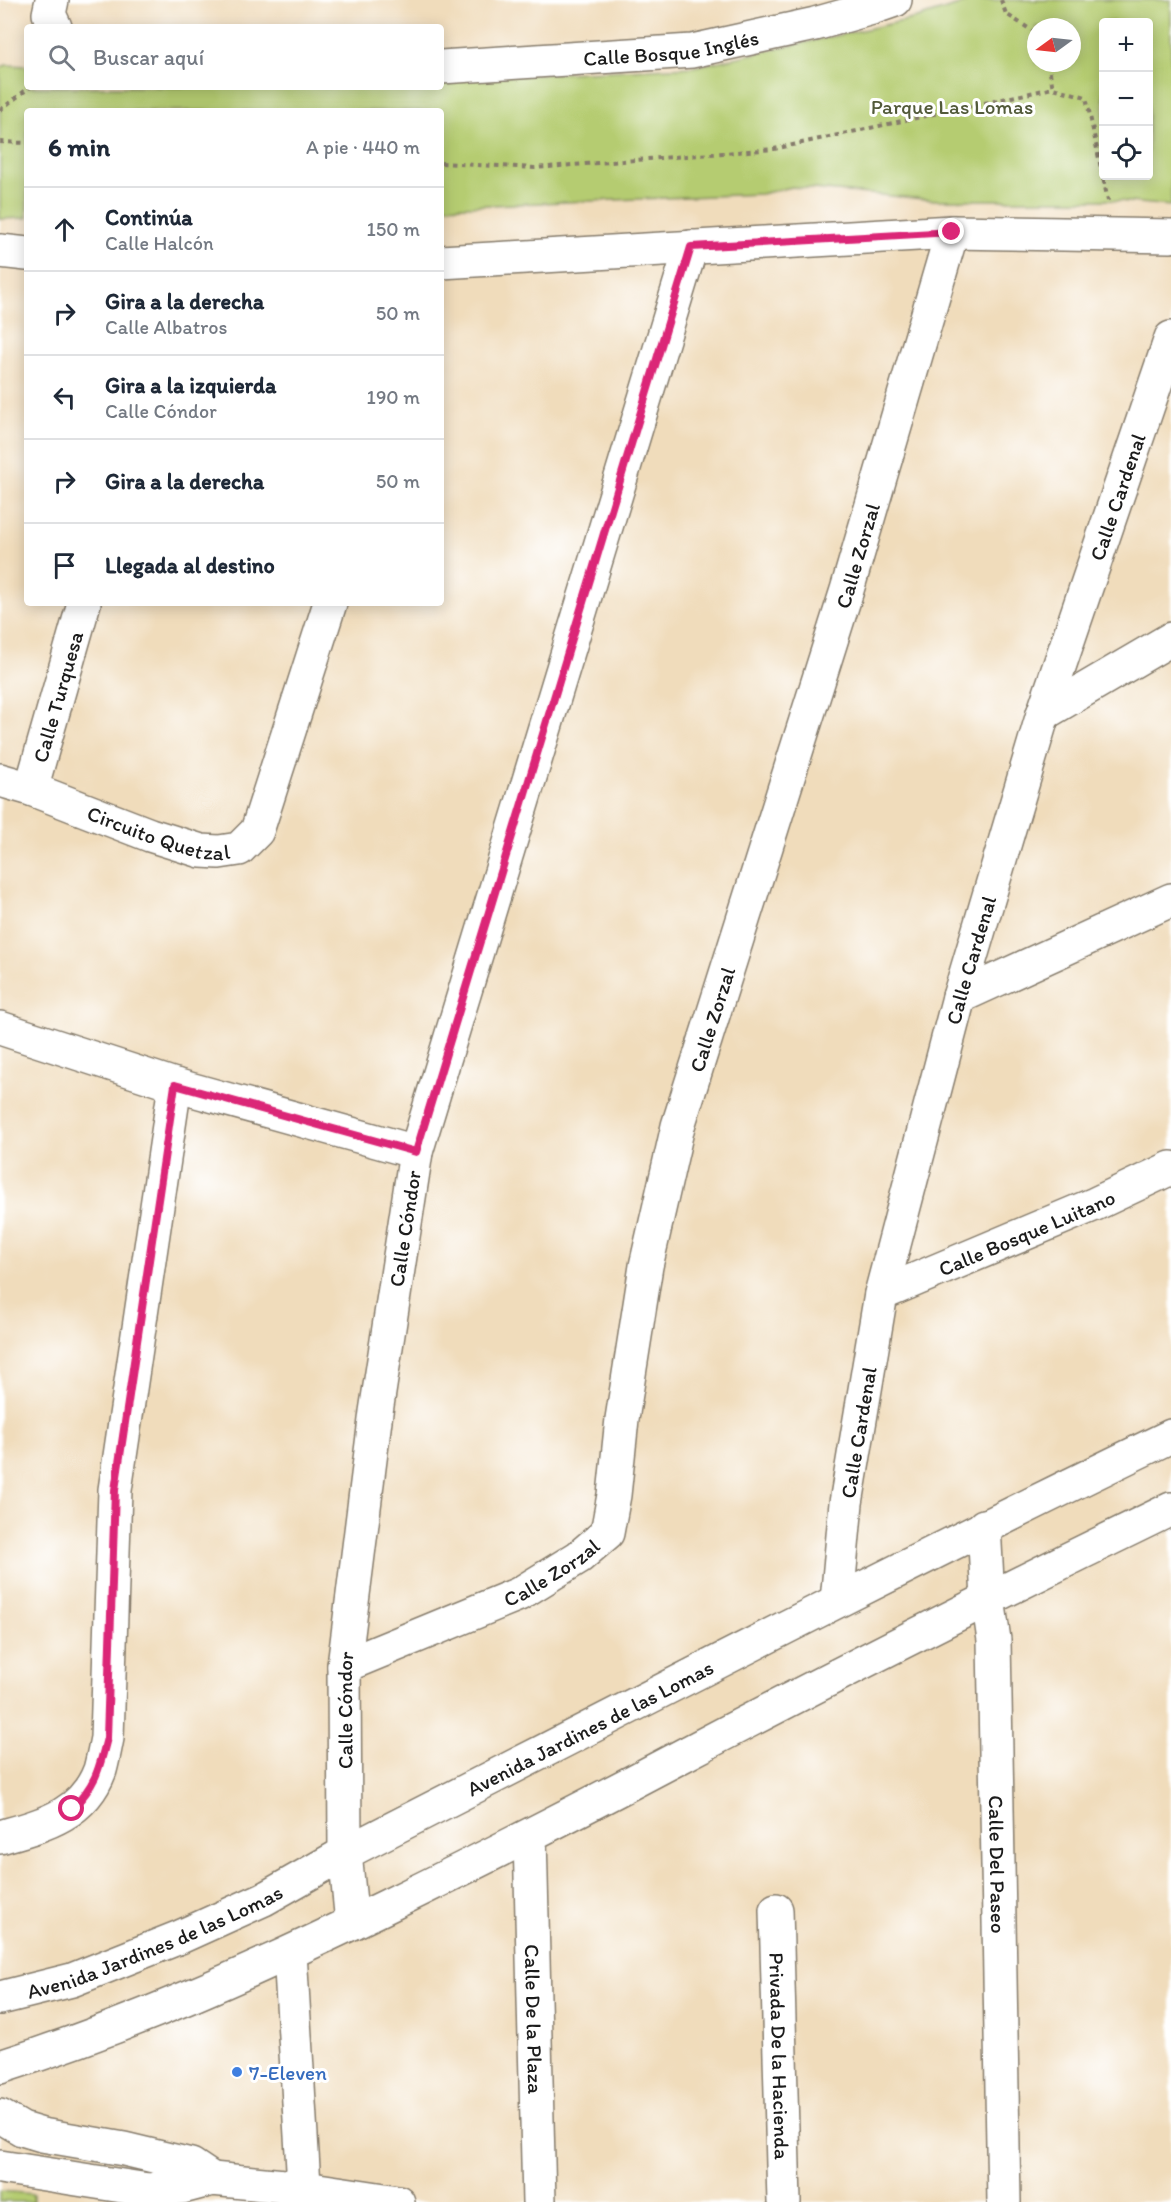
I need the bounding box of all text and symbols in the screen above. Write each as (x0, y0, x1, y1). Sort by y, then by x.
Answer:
north arrow (1027, 18, 1081, 72)
map controls (1099, 18, 1153, 180)
button: + (1099, 18, 1153, 72)
search box (24, 24, 444, 90)
street label: Calle Bosque Inglés (583, 24, 761, 70)
icon: search (45, 41, 78, 74)
text: Buscar aquí (93, 44, 204, 71)
button: − (1099, 72, 1153, 126)
park label: Parque Las Lomas (871, 94, 1033, 119)
button: locate (1099, 126, 1153, 180)
text: 6 min (48, 131, 110, 163)
text: A pie · 440 m (306, 135, 420, 159)
text: Continúa (105, 204, 193, 231)
icon: ahead (48, 213, 81, 246)
text: 150 m (367, 217, 420, 241)
route end (938, 218, 964, 244)
text: Calle Halcón (105, 231, 214, 255)
text: Gira a la derecha (105, 288, 264, 315)
icon: right (48, 297, 81, 330)
text: 50 m (376, 301, 420, 325)
text: Calle Albatros (105, 315, 227, 339)
text: Gira a la izquierda (105, 372, 276, 399)
icon: left (48, 381, 81, 414)
text: 190 m (367, 385, 420, 409)
text: Calle Cóndor (105, 399, 217, 423)
street label: Calle Cardenal (1084, 430, 1150, 564)
icon: right (48, 465, 81, 498)
text: Gira a la derecha (105, 468, 264, 495)
text: 50 m (376, 469, 420, 493)
street label: Calle Zorzal (830, 500, 884, 611)
icon: arrive (48, 549, 81, 582)
text: Llegada al destino (105, 552, 275, 579)
street label: Calle Turquesa (27, 628, 88, 765)
street label: Circuito Quetzal (84, 800, 232, 865)
street label: Calle Cardenal (940, 893, 1001, 1027)
street label: Calle Zorzal (683, 964, 740, 1075)
street label: Calle Cóndor (383, 1168, 426, 1288)
street label: Calle Bosque Luitano (934, 1184, 1119, 1281)
street label: Calle Cardenal (835, 1365, 881, 1500)
street label: Calle Zorzal (500, 1533, 604, 1611)
street label: Calle Cóndor (331, 1650, 358, 1769)
street label: Avenida Jardines de las Lomas (462, 1654, 717, 1801)
route start (58, 1795, 84, 1821)
street label: Calle Del Paseo (984, 1795, 1012, 1934)
street label: Avenida Jardines de las Lomas (24, 1879, 287, 2003)
street label: Calle De la Plaza (520, 1944, 549, 2094)
street label: Privada De la Hacienda (765, 1952, 795, 2160)
place label: 7-Eleven (249, 2060, 327, 2085)
marker: 7-Eleven (230, 2065, 244, 2079)

